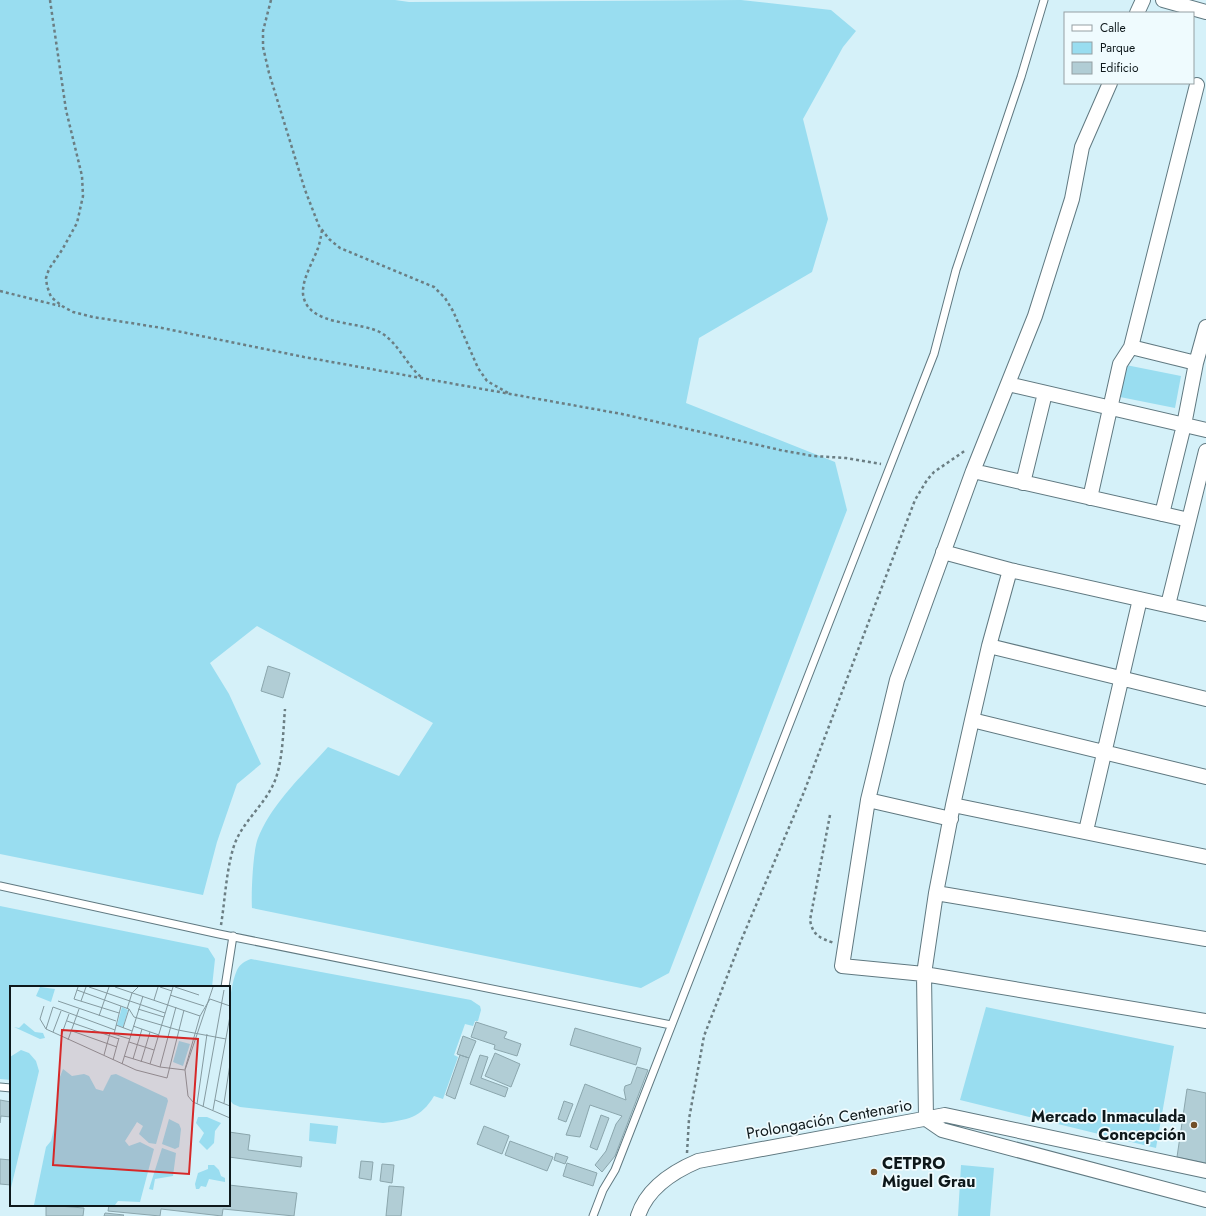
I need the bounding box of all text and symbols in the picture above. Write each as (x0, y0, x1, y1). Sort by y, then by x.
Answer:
legend (1064, 12, 1194, 84)
text: Calle (1100, 19, 1126, 37)
text: Parque (1100, 39, 1135, 57)
text: Edificio (1100, 59, 1139, 77)
inset map (10, 986, 230, 1206)
street label: Prolongación Centenario (744, 1093, 914, 1145)
place label: Mercado Inmaculada Concepción (1031, 1105, 1186, 1146)
marker: Mercado Inmaculada Concepción (1189, 1120, 1199, 1130)
place label: CETPRO Miguel Grau (882, 1152, 975, 1193)
marker: CETPRO Miguel Grau (869, 1167, 879, 1177)

